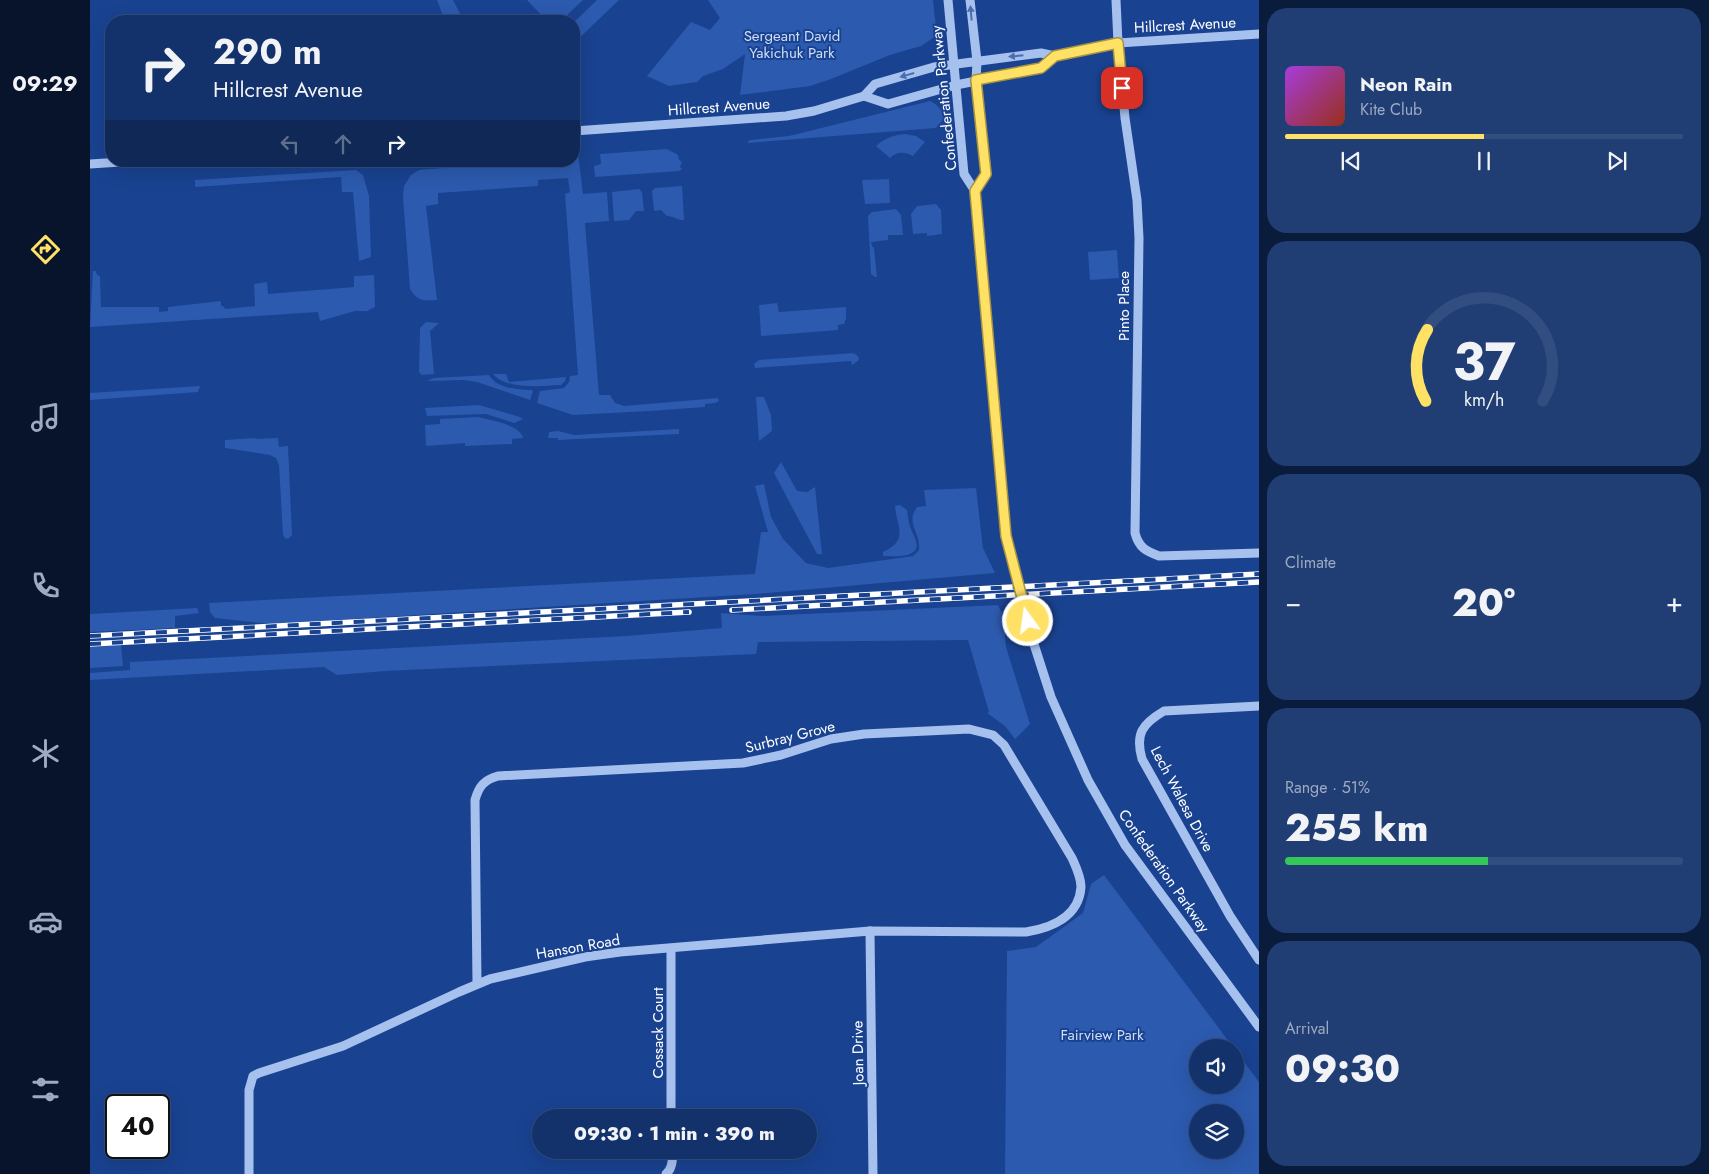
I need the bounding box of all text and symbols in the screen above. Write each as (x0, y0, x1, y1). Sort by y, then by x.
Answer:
one-way arrow (967, 5, 975, 21)
street label: Hillcrest Avenue (1133, 11, 1237, 39)
street label: Confederation Parkway (925, 24, 963, 172)
park label: Sergeant David Yakichuk Park (744, 25, 840, 64)
text: 290 m (213, 27, 322, 77)
icon: right (130, 35, 195, 100)
one-way arrow (1008, 52, 1024, 60)
text: 09:29 (12, 67, 78, 99)
pin (1101, 67, 1143, 109)
one-way arrow (899, 71, 914, 79)
text: Neon Rain (1360, 71, 1453, 98)
text: Hillcrest Avenue (213, 73, 363, 105)
icon: arrive (1108, 74, 1136, 102)
street label: Hillcrest Avenue (667, 92, 771, 122)
text: Kite Club (1360, 98, 1422, 121)
icon: left (276, 130, 304, 158)
icon: ahead (329, 130, 357, 158)
icon: right (382, 130, 410, 158)
icon: previous (1337, 147, 1365, 175)
icon: pause (1470, 147, 1498, 175)
icon: next (1603, 147, 1631, 175)
icon: directions (28, 232, 63, 267)
street label: Pinto Place (1113, 271, 1135, 341)
text: 37 (1453, 324, 1516, 400)
text: km/h (1464, 387, 1504, 413)
icon: music (28, 400, 63, 435)
text: Climate (1285, 551, 1336, 574)
icon: phone (28, 568, 63, 603)
text: 20° (1452, 575, 1515, 630)
text: − (1285, 582, 1302, 623)
text: + (1666, 582, 1683, 623)
position arrow (1001, 594, 1053, 646)
street label: Surbray Grove (743, 715, 837, 759)
icon: climate (28, 736, 63, 771)
street label: Lech Walesa Drive (1145, 742, 1219, 856)
text: Range · 51% (1285, 776, 1370, 799)
text: 255 km (1285, 800, 1428, 855)
street label: Confederation Parkway (1113, 805, 1215, 937)
icon: car (28, 904, 63, 939)
street label: Hanson Road (534, 929, 622, 965)
street label: Cossack Court (647, 987, 669, 1079)
text: Arrival (1285, 1017, 1329, 1040)
street label: Joan Drive (846, 1020, 870, 1088)
park label: Fairview Park (1060, 1024, 1144, 1046)
map controls (1189, 1039, 1244, 1159)
button: sound (1189, 1039, 1244, 1094)
text: 09:30 (1285, 1041, 1400, 1096)
icon: filters (28, 1072, 63, 1107)
speed limit sign: 40 (105, 1094, 170, 1159)
button: layers (1189, 1104, 1244, 1159)
text: 09:30 · 1 min · 390 m (574, 1120, 775, 1147)

